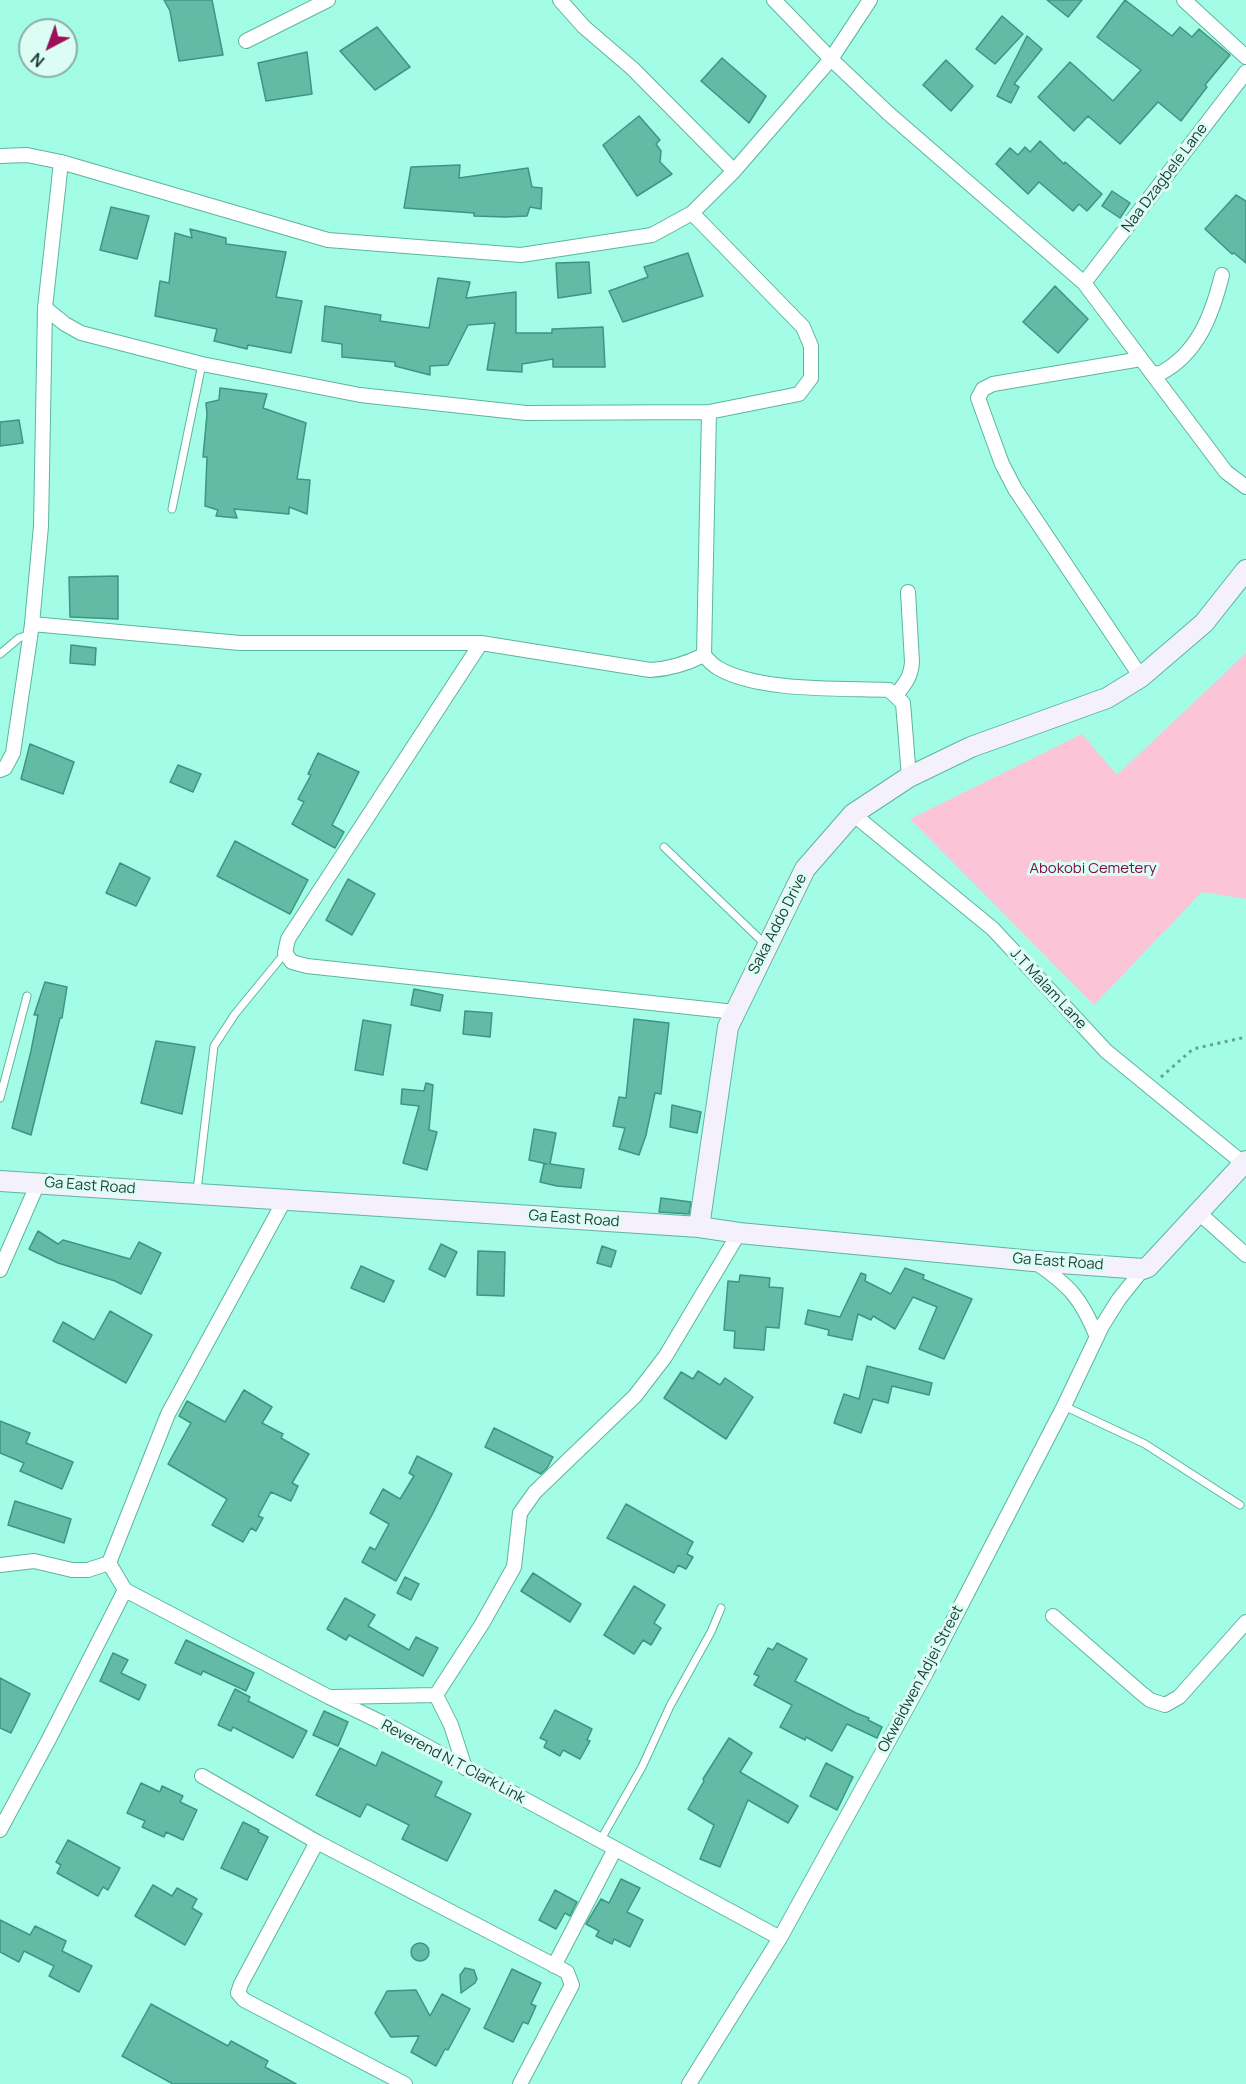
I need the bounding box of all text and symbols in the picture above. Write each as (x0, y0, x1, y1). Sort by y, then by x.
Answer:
north arrow (18, 18, 78, 78)
text: N (26, 48, 49, 72)
street label: Naa Dzagbele Lane (1118, 120, 1212, 236)
park label: Abokobi Cemetery (1029, 860, 1157, 878)
street label: Saka Addo Drive (745, 871, 811, 977)
street label: J.T Malam Lane (1006, 945, 1090, 1033)
street label: Ga East Road (44, 1174, 136, 1198)
street label: Ga East Road (528, 1207, 620, 1231)
street label: Ga East Road (1012, 1250, 1104, 1274)
street label: Okweidwen Adjei Street (875, 1602, 967, 1756)
street label: Reverend N.T Clark Link (378, 1716, 528, 1808)

